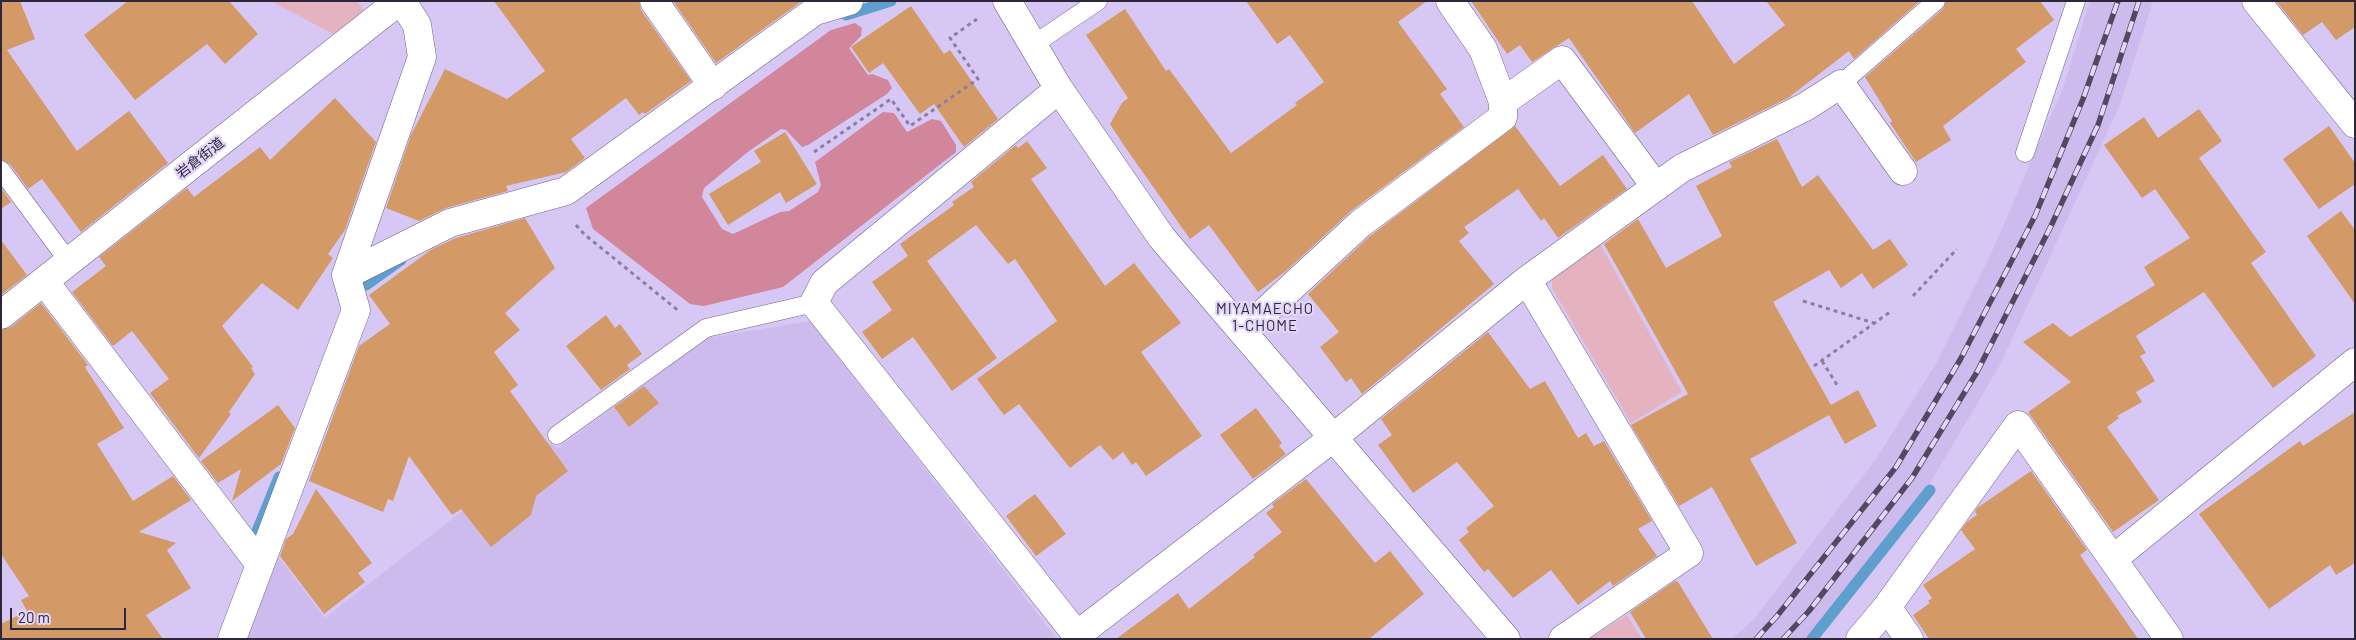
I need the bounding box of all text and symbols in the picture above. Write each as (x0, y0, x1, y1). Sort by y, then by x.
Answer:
street label: 岩倉街道 (173, 134, 227, 182)
district label: MIYAMAECHO 1-CHOME (1215, 300, 1315, 335)
scale bar (12, 598, 129, 630)
text: 20 m (18, 608, 50, 626)

